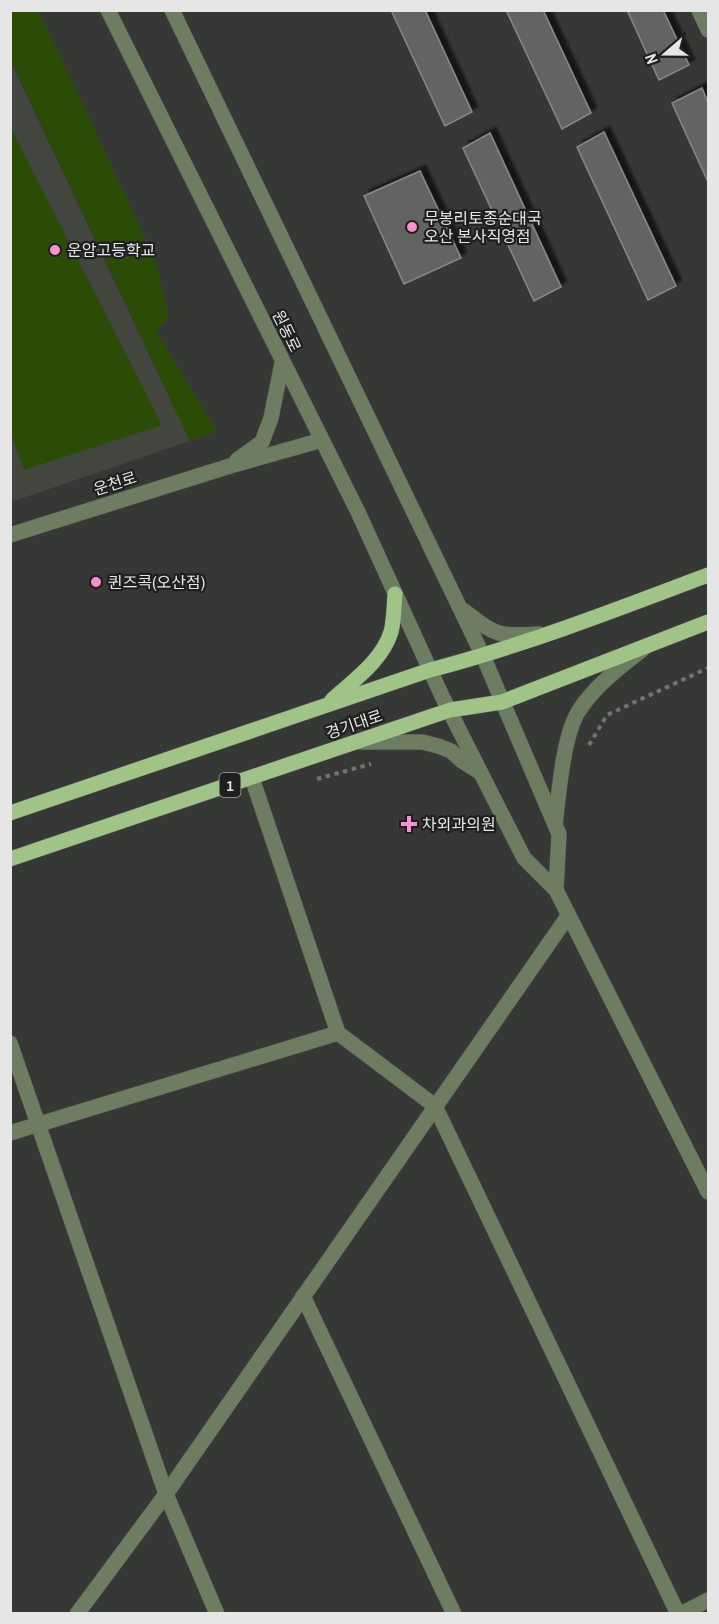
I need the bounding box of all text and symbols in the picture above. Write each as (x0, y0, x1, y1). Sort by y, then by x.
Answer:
north arrow (635, 24, 695, 84)
text: N (639, 51, 663, 67)
place label: 무봉리토종순대국 오산 본사직영점 (424, 207, 542, 247)
marker: 무봉리토종순대국 오산 본사직영점 (405, 220, 419, 234)
place label: 운암고등학교 (67, 239, 155, 261)
marker: 운암고등학교 (48, 243, 62, 257)
street label: 원동로 (267, 306, 307, 356)
street label: 운천로 (91, 466, 140, 500)
place label: 퀸즈콕(오산점) (108, 571, 205, 593)
marker: 퀸즈콕(오산점) (89, 575, 103, 589)
street label: 경기대로 (323, 704, 386, 744)
road number: 1 (220, 773, 240, 797)
place label: 차외과의원 (422, 813, 496, 835)
marker: 차외과의원 (400, 815, 418, 833)

